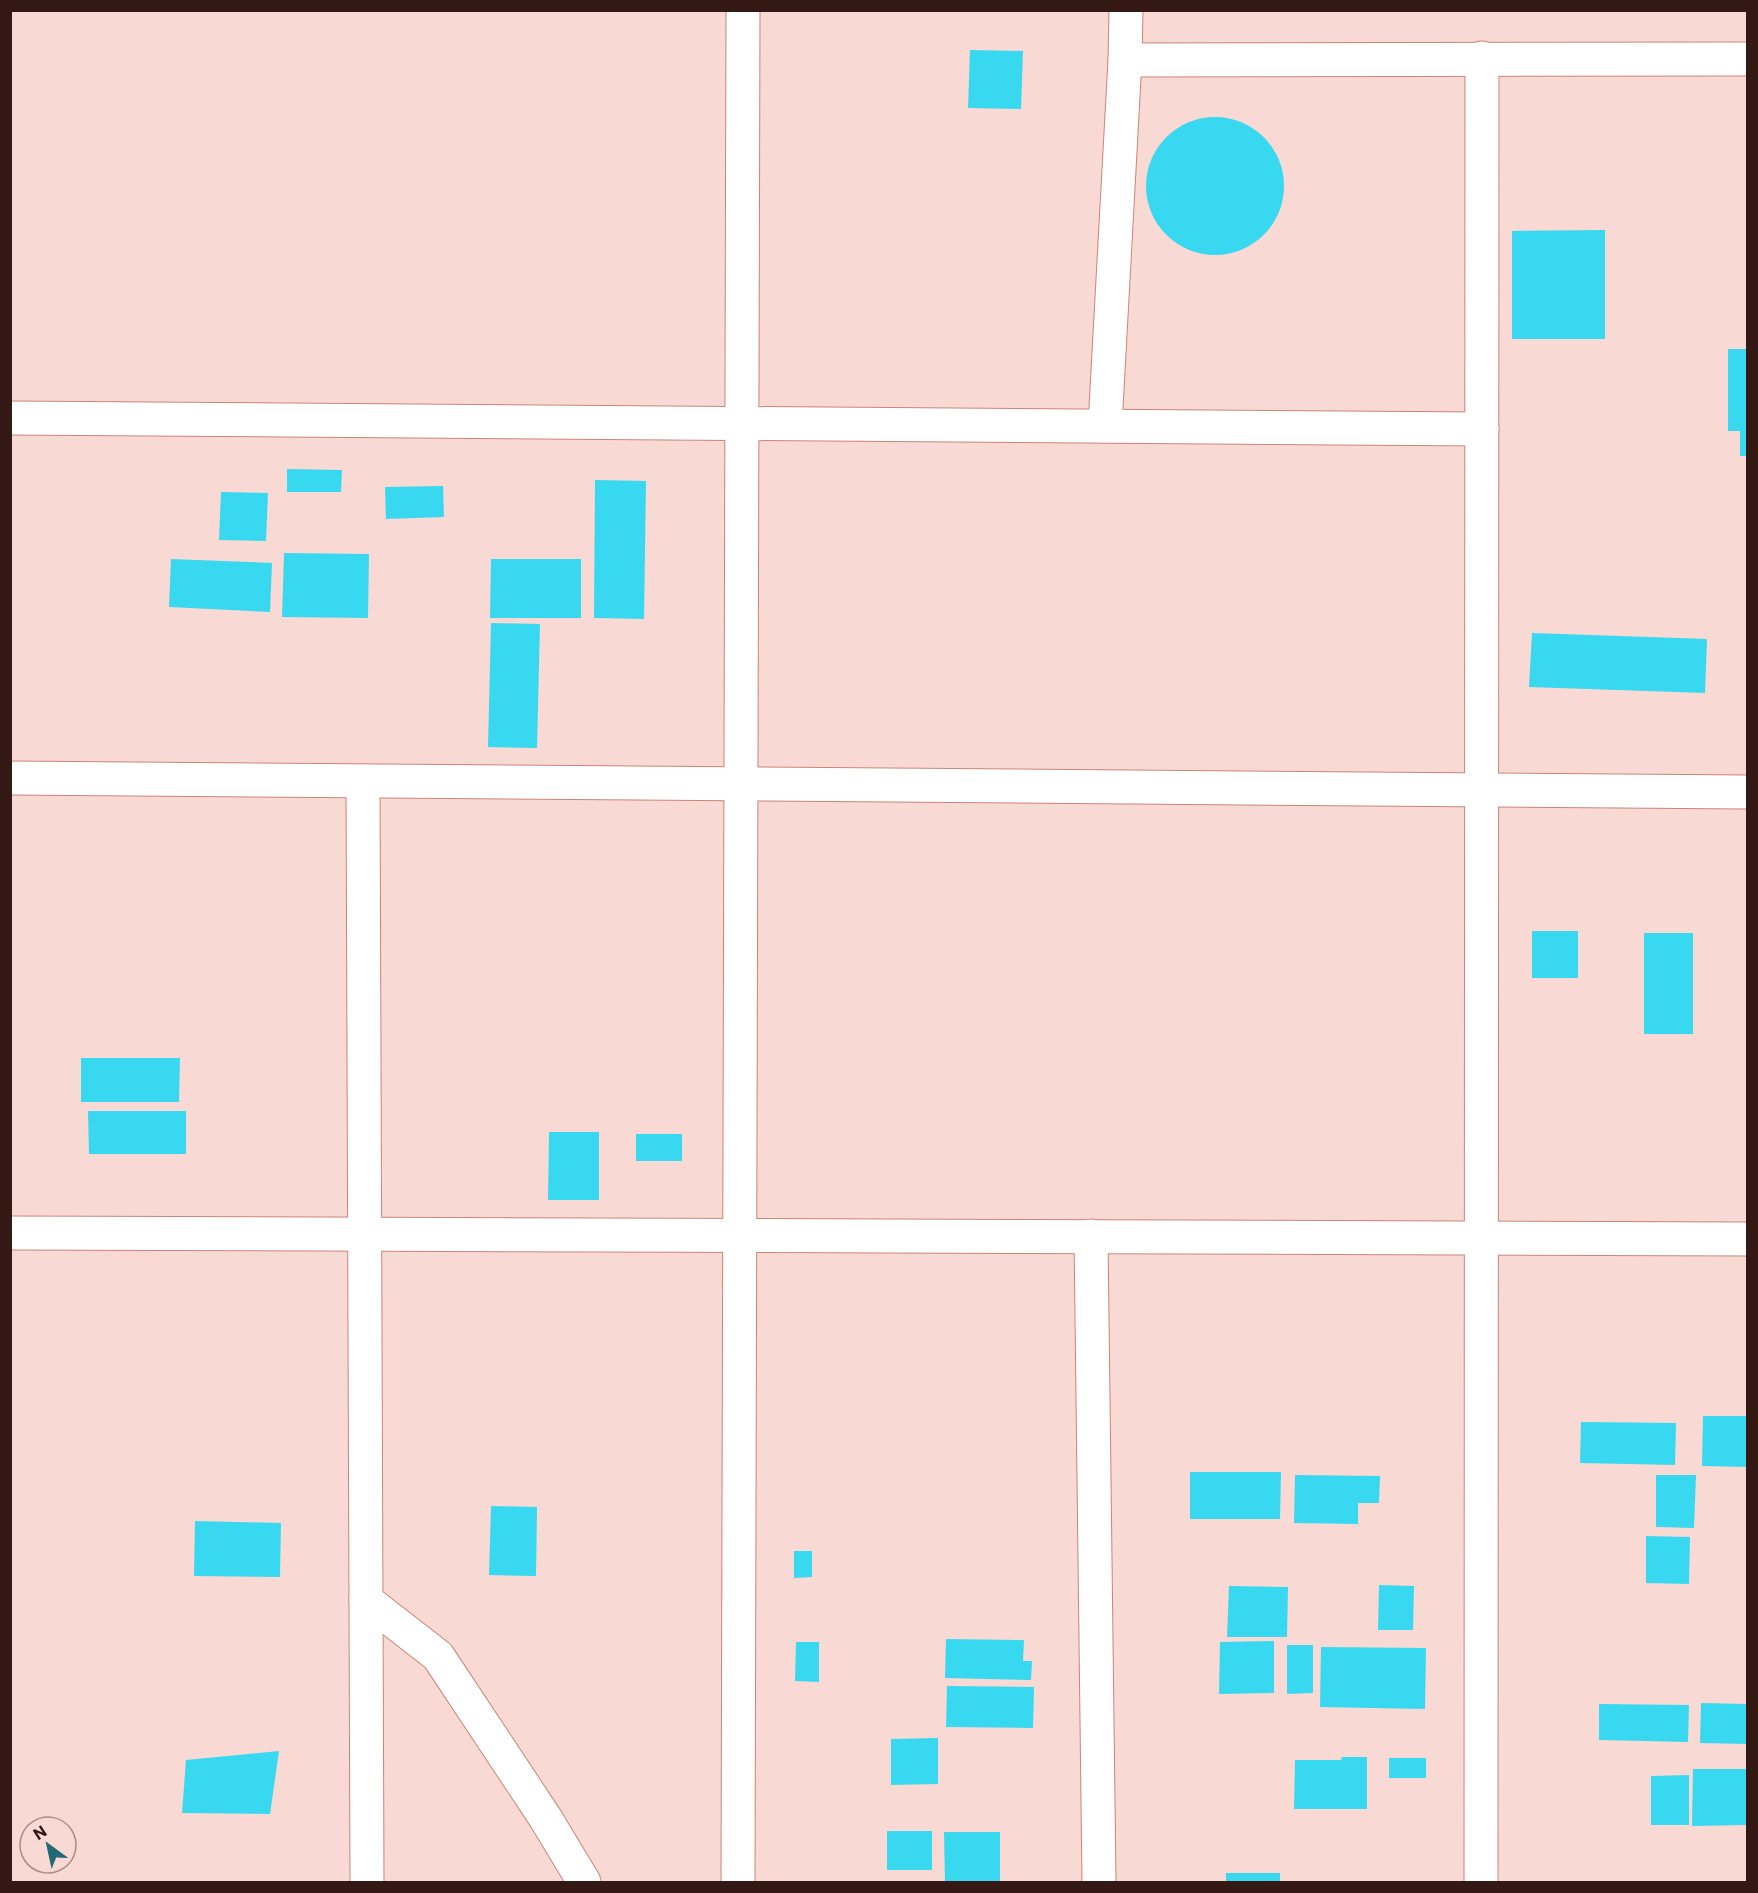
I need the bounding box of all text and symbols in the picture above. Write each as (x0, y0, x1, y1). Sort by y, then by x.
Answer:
north arrow (18, 1815, 78, 1875)
text: N (29, 1821, 50, 1843)

